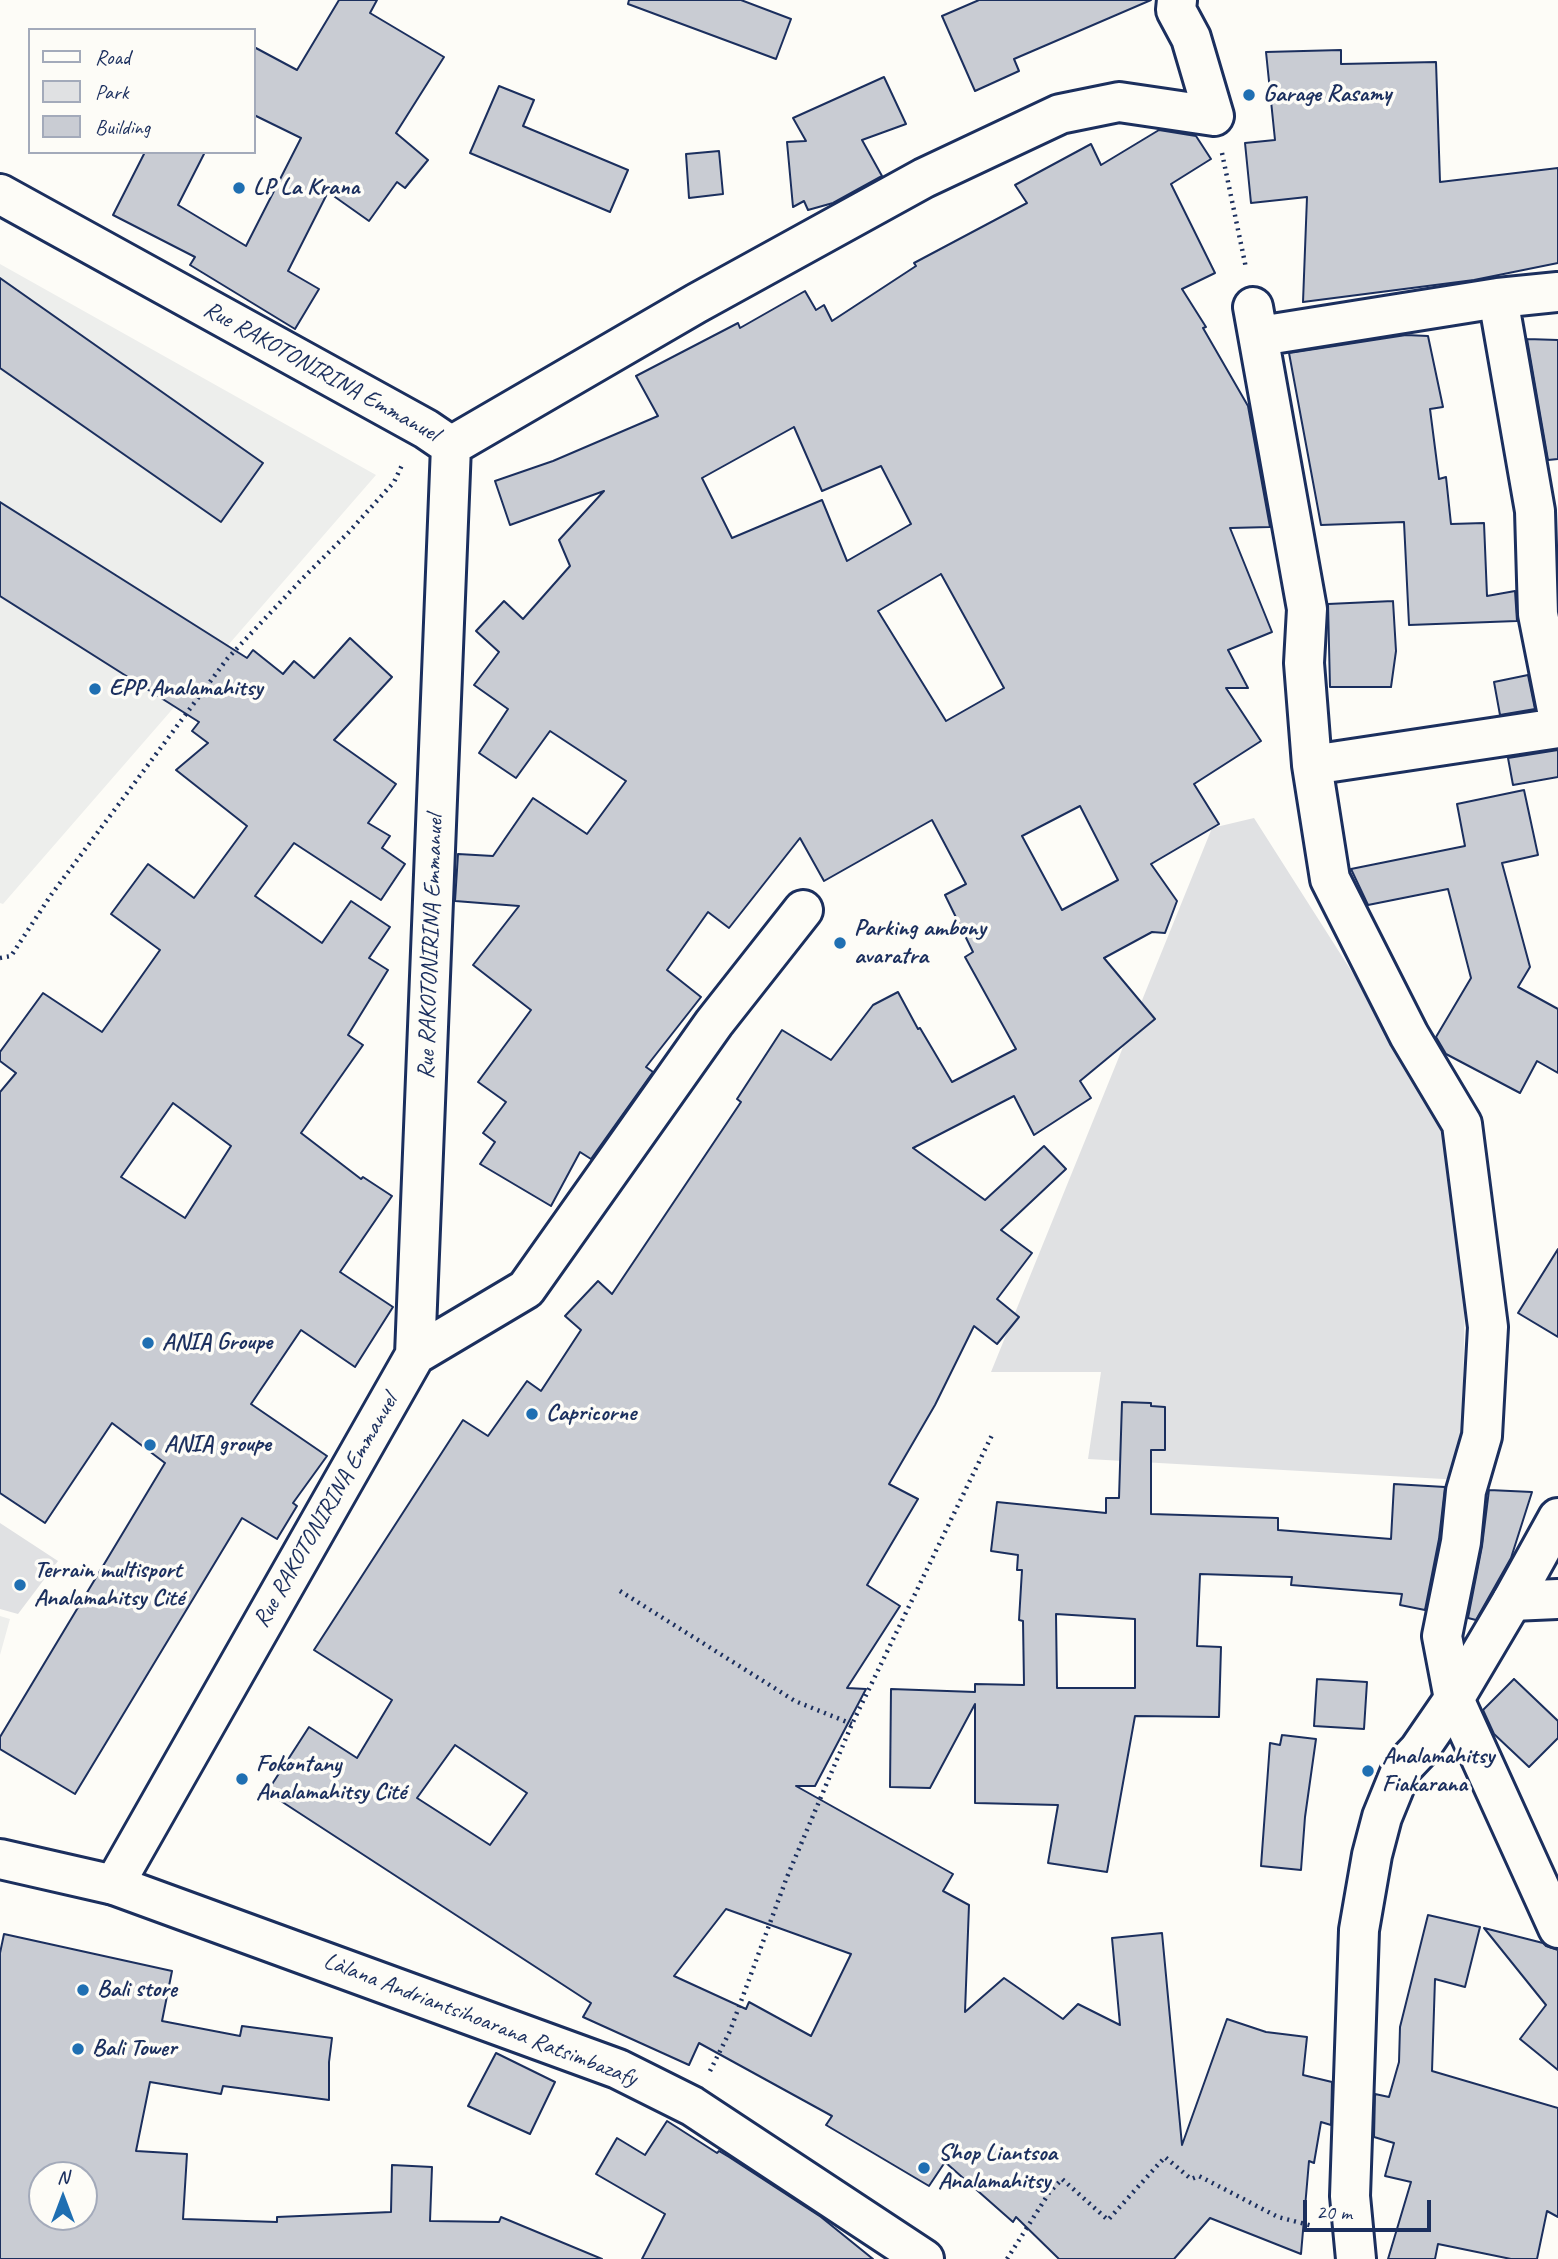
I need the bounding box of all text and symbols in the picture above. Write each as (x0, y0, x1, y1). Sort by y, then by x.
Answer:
legend (28, 28, 256, 154)
text: Road (95, 44, 130, 70)
text: Park (95, 79, 128, 105)
place label: Garage Rasamy (1263, 81, 1391, 109)
marker: Garage Rasamy (1241, 87, 1257, 103)
text: Building (95, 114, 150, 140)
place label: LP La Krana (253, 174, 359, 202)
marker: LP La Krana (231, 180, 247, 196)
street label: Rue RAKOTONIRINA Emmanuel (198, 295, 444, 449)
place label: EPP Analamahitsy (109, 675, 262, 703)
marker: EPP Analamahitsy (87, 681, 103, 697)
street label: Rue RAKOTONIRINA Emmanuel (412, 814, 450, 1080)
place label: Parking ambony avaratra (854, 915, 986, 971)
marker: Parking ambony avaratra (832, 935, 848, 951)
place label: ANIA Groupe (162, 1329, 272, 1357)
marker: ANIA Groupe (140, 1335, 156, 1351)
street label: Rue RAKOTONIRINA Emmanuel (247, 1389, 405, 1633)
place label: Capricorne (546, 1400, 636, 1428)
marker: Capricorne (524, 1406, 540, 1422)
place label: ANIA groupe (164, 1431, 271, 1459)
marker: ANIA groupe (142, 1437, 158, 1453)
place label: Terrain multisport Analamahitsy Cité (34, 1557, 184, 1613)
marker: Terrain multisport Analamahitsy Cité (12, 1577, 28, 1593)
place label: Analamahitsy Fiakarana (1382, 1743, 1494, 1799)
place label: Fokontany Analamahitsy Cité (256, 1751, 406, 1807)
marker: Analamahitsy Fiakarana (1360, 1763, 1376, 1779)
marker: Fokontany Analamahitsy Cité (234, 1771, 250, 1787)
street label: Làlana Andriantsihoarana Ratsimbazafy (319, 1947, 641, 2093)
place label: Bali store (97, 1976, 177, 2004)
marker: Bali store (75, 1982, 91, 1998)
place label: Bali Tower (92, 2035, 176, 2063)
marker: Bali Tower (70, 2041, 86, 2057)
place label: Shop Liantsoa Analamahitsy (938, 2140, 1057, 2196)
marker: Shop Liantsoa Analamahitsy (916, 2160, 932, 2176)
north arrow (28, 2161, 98, 2231)
text: N (57, 2165, 69, 2189)
scale bar (1306, 2186, 1434, 2230)
text: 20 m (1316, 2199, 1352, 2225)

